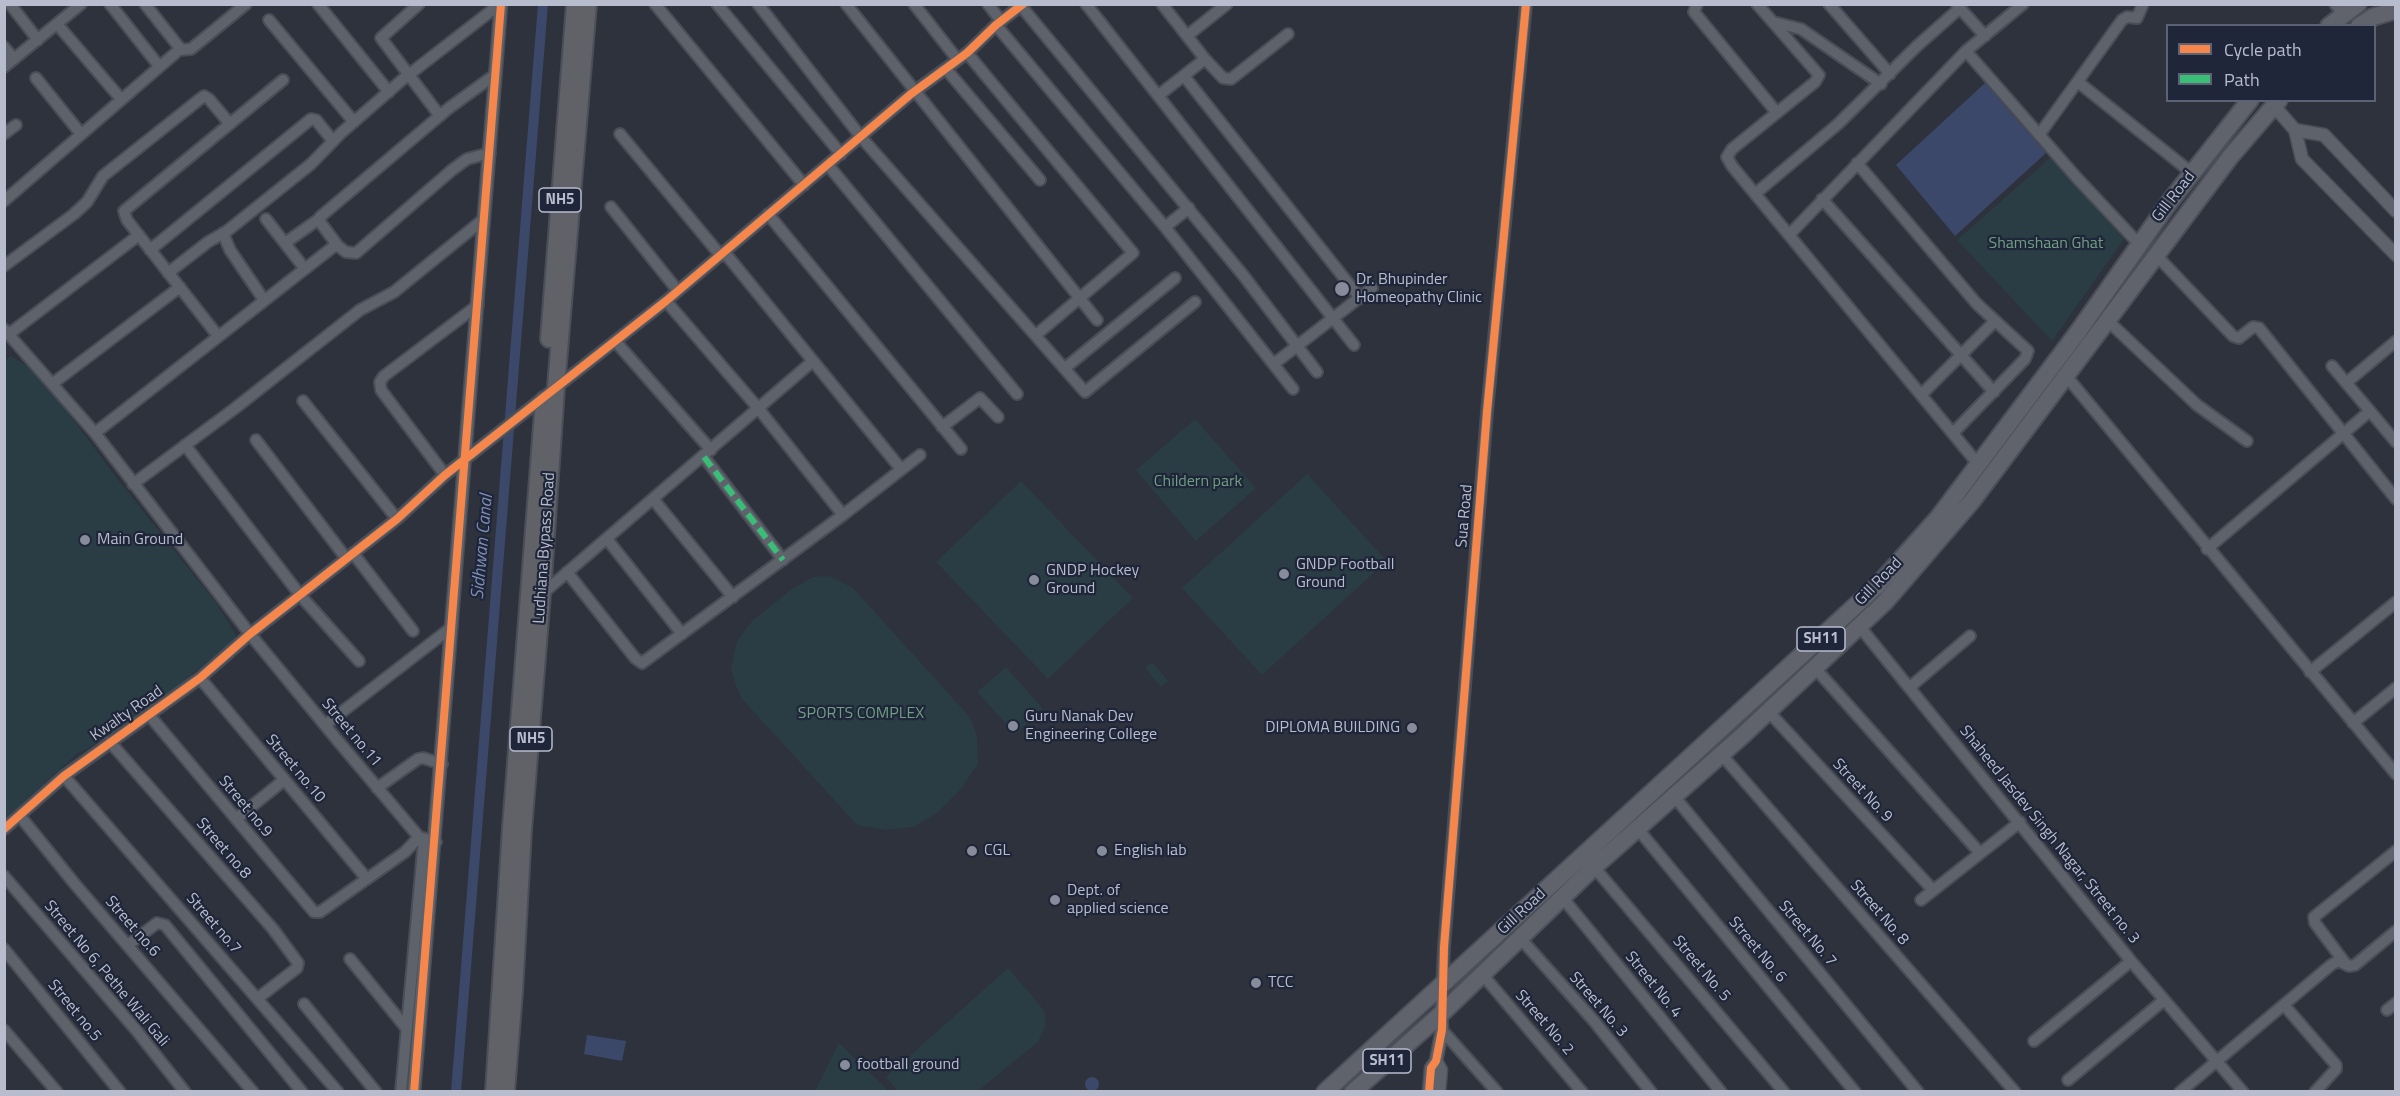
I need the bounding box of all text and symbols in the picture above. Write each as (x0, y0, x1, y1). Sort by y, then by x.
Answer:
legend (2166, 24, 2376, 102)
text: Cycle path (2224, 36, 2302, 63)
text: Path (2224, 66, 2260, 93)
street label: Gill Road (2148, 168, 2200, 226)
road number: NH5 (539, 188, 581, 212)
park label: Shamshaan Ghat (1989, 234, 2103, 254)
place label: Dr. Bhupinder Homeopathy Clinic (1356, 270, 1482, 308)
marker: Dr. Bhupinder Homeopathy Clinic (1333, 280, 1351, 298)
street label: Ludhiana Bypass Road (530, 472, 560, 624)
park label: Childern park (1154, 472, 1242, 492)
street label: Sua Road (1453, 484, 1477, 548)
water label: Sidhwan Canal (468, 494, 498, 600)
place label: Main Ground (97, 530, 183, 550)
marker: Main Ground (78, 533, 92, 547)
street label: Gill Road (1852, 554, 1906, 610)
place label: GNDP Football Ground (1296, 555, 1394, 593)
place label: GNDP Hockey Ground (1046, 561, 1139, 599)
marker: GNDP Football Ground (1277, 567, 1291, 581)
marker: GNDP Hockey Ground (1027, 573, 1041, 587)
road number: SH11 (1797, 627, 1845, 651)
street label: Kwalty Road (87, 682, 167, 746)
street label: Street no.11 (317, 695, 385, 771)
park label: SPORTS COMPLEX (798, 704, 924, 724)
place label: Guru Nanak Dev Engineering College (1025, 707, 1157, 745)
place label: DIPLOMA BUILDING (1265, 718, 1400, 738)
marker: Guru Nanak Dev Engineering College (1006, 719, 1020, 733)
marker: DIPLOMA BUILDING (1405, 721, 1419, 735)
street label: Shaheed Jasdev Singh Nagar, Street no. 3 (1955, 722, 2143, 948)
road number: NH5 (510, 727, 552, 751)
street label: Street no.10 (261, 731, 329, 807)
street label: Street No. 9 (1828, 755, 1896, 827)
street label: Street no.9 (214, 772, 276, 842)
street label: Street no.8 (191, 815, 255, 883)
place label: CGL (984, 841, 1010, 861)
place label: English lab (1114, 841, 1187, 861)
marker: CGL (965, 844, 979, 858)
marker: English lab (1095, 844, 1109, 858)
street label: Street No. 8 (1846, 877, 1912, 949)
place label: Dept. of applied science (1067, 881, 1169, 919)
street label: Gill Road (1494, 885, 1550, 939)
street label: Street no.7 (181, 890, 245, 958)
street label: Street no.6 (100, 893, 164, 961)
marker: Dept. of applied science (1048, 893, 1062, 907)
street label: Street No 6, Pethe Wali Gali (39, 897, 173, 1051)
street label: Street No. 7 (1774, 897, 1840, 971)
street label: Street No. 6 (1724, 913, 1790, 987)
street label: Street No. 5 (1668, 932, 1734, 1006)
street label: Street No. 4 (1620, 948, 1686, 1022)
street label: Street No. 3 (1565, 969, 1631, 1041)
place label: TCC (1268, 973, 1293, 993)
street label: Street no.5 (43, 976, 105, 1046)
marker: TCC (1249, 976, 1263, 990)
street label: Street No. 2 (1511, 987, 1577, 1059)
road number: SH11 (1363, 1049, 1411, 1073)
place label: football ground (857, 1055, 960, 1075)
marker: football ground (838, 1058, 852, 1072)

